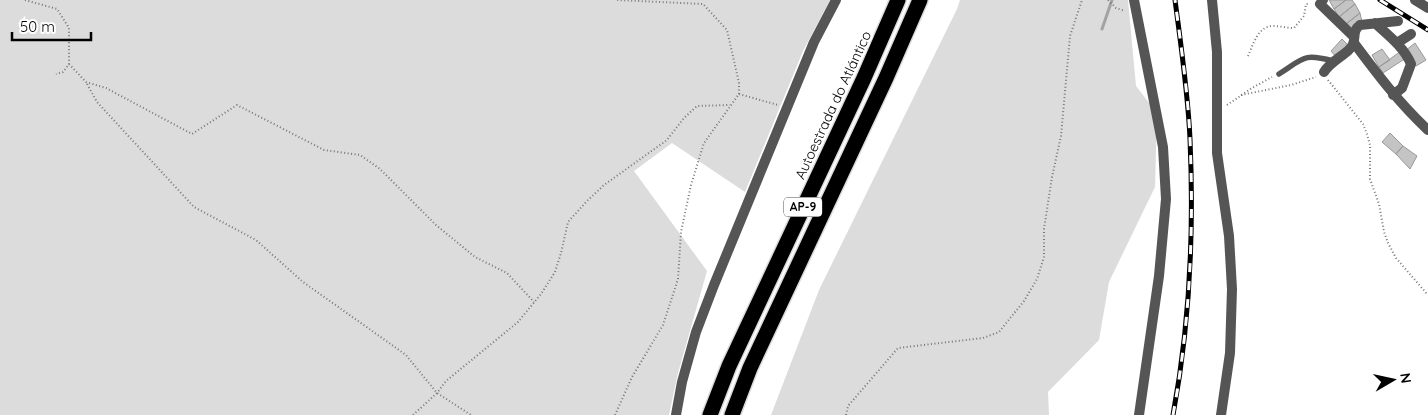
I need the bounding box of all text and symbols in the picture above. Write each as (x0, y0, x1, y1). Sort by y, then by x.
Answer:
scale bar (12, 10, 91, 42)
text: 50 m (20, 17, 55, 36)
street label: Autoestrada do Atlántico (791, 28, 875, 182)
road number: AP-9 (784, 198, 822, 216)
north arrow (1368, 355, 1418, 405)
text: N (1396, 371, 1416, 384)

